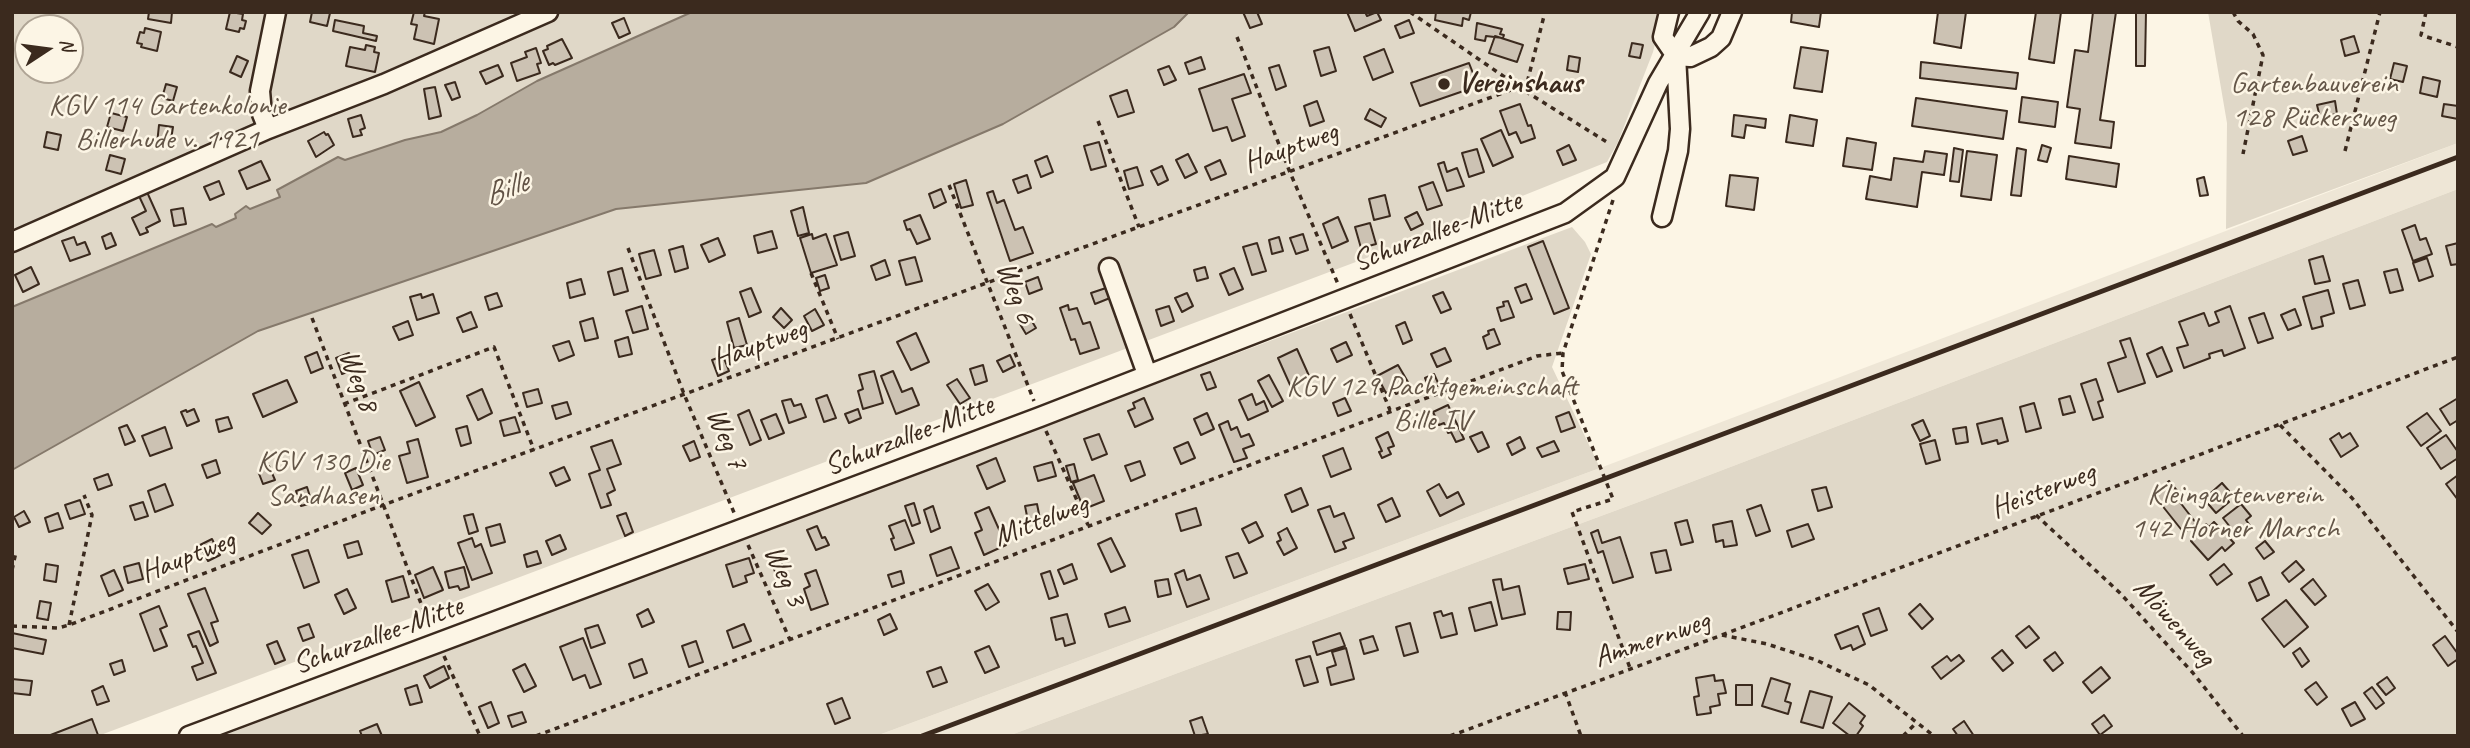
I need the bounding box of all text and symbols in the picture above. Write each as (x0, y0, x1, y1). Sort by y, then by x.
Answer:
north arrow (14, 14, 84, 84)
text: N (54, 36, 81, 53)
place label: Vereinshaus (1458, 66, 1582, 102)
park label: Gartenbauverein 128 Rückersweg (2230, 66, 2398, 136)
marker: Vereinshaus (1436, 76, 1452, 92)
park label: KGV 114 Gartenkolonie Billerhude v. 1921 (48, 88, 286, 158)
street label: Hauptweg (1239, 114, 1343, 182)
water label: Bille (478, 164, 534, 216)
street label: Schurzallee-Mitte (1347, 183, 1527, 281)
street label: Weg 6 (987, 257, 1043, 329)
street label: Hauptweg (708, 311, 812, 379)
street label: Weg 8 (330, 345, 386, 417)
park label: KGV 129 Pachtgemeinschaft Bille IV (1287, 369, 1577, 440)
street label: Schurzallee-Mitte (819, 387, 999, 485)
street label: Weg 7 (697, 403, 755, 475)
park label: KGV 130 Die Sandhasen (257, 444, 389, 514)
street label: Heisterweg (1986, 455, 2100, 527)
park label: Kleingartenverein 142 Horner Marsch (2131, 477, 2339, 548)
street label: Mittelweg (989, 487, 1093, 555)
street label: Hauptweg (136, 523, 240, 591)
street label: Weg 3 (755, 540, 813, 612)
street label: Möwenweg (2125, 571, 2223, 675)
street label: Schurzallee-Mitte (288, 589, 468, 683)
street label: Ammernweg (1589, 603, 1715, 677)

